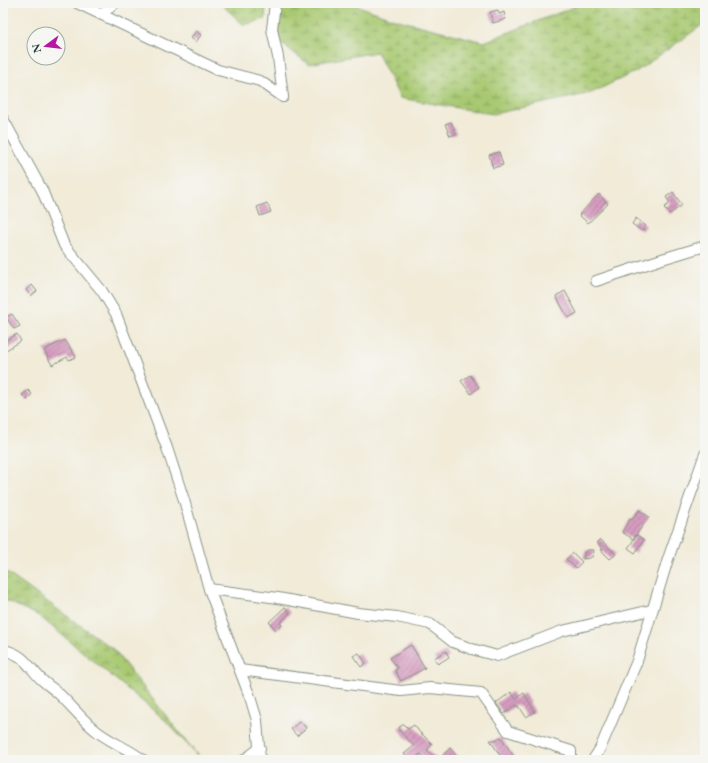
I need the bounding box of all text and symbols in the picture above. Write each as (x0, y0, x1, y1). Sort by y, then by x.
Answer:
north arrow (26, 26, 66, 66)
text: N (28, 42, 44, 55)

